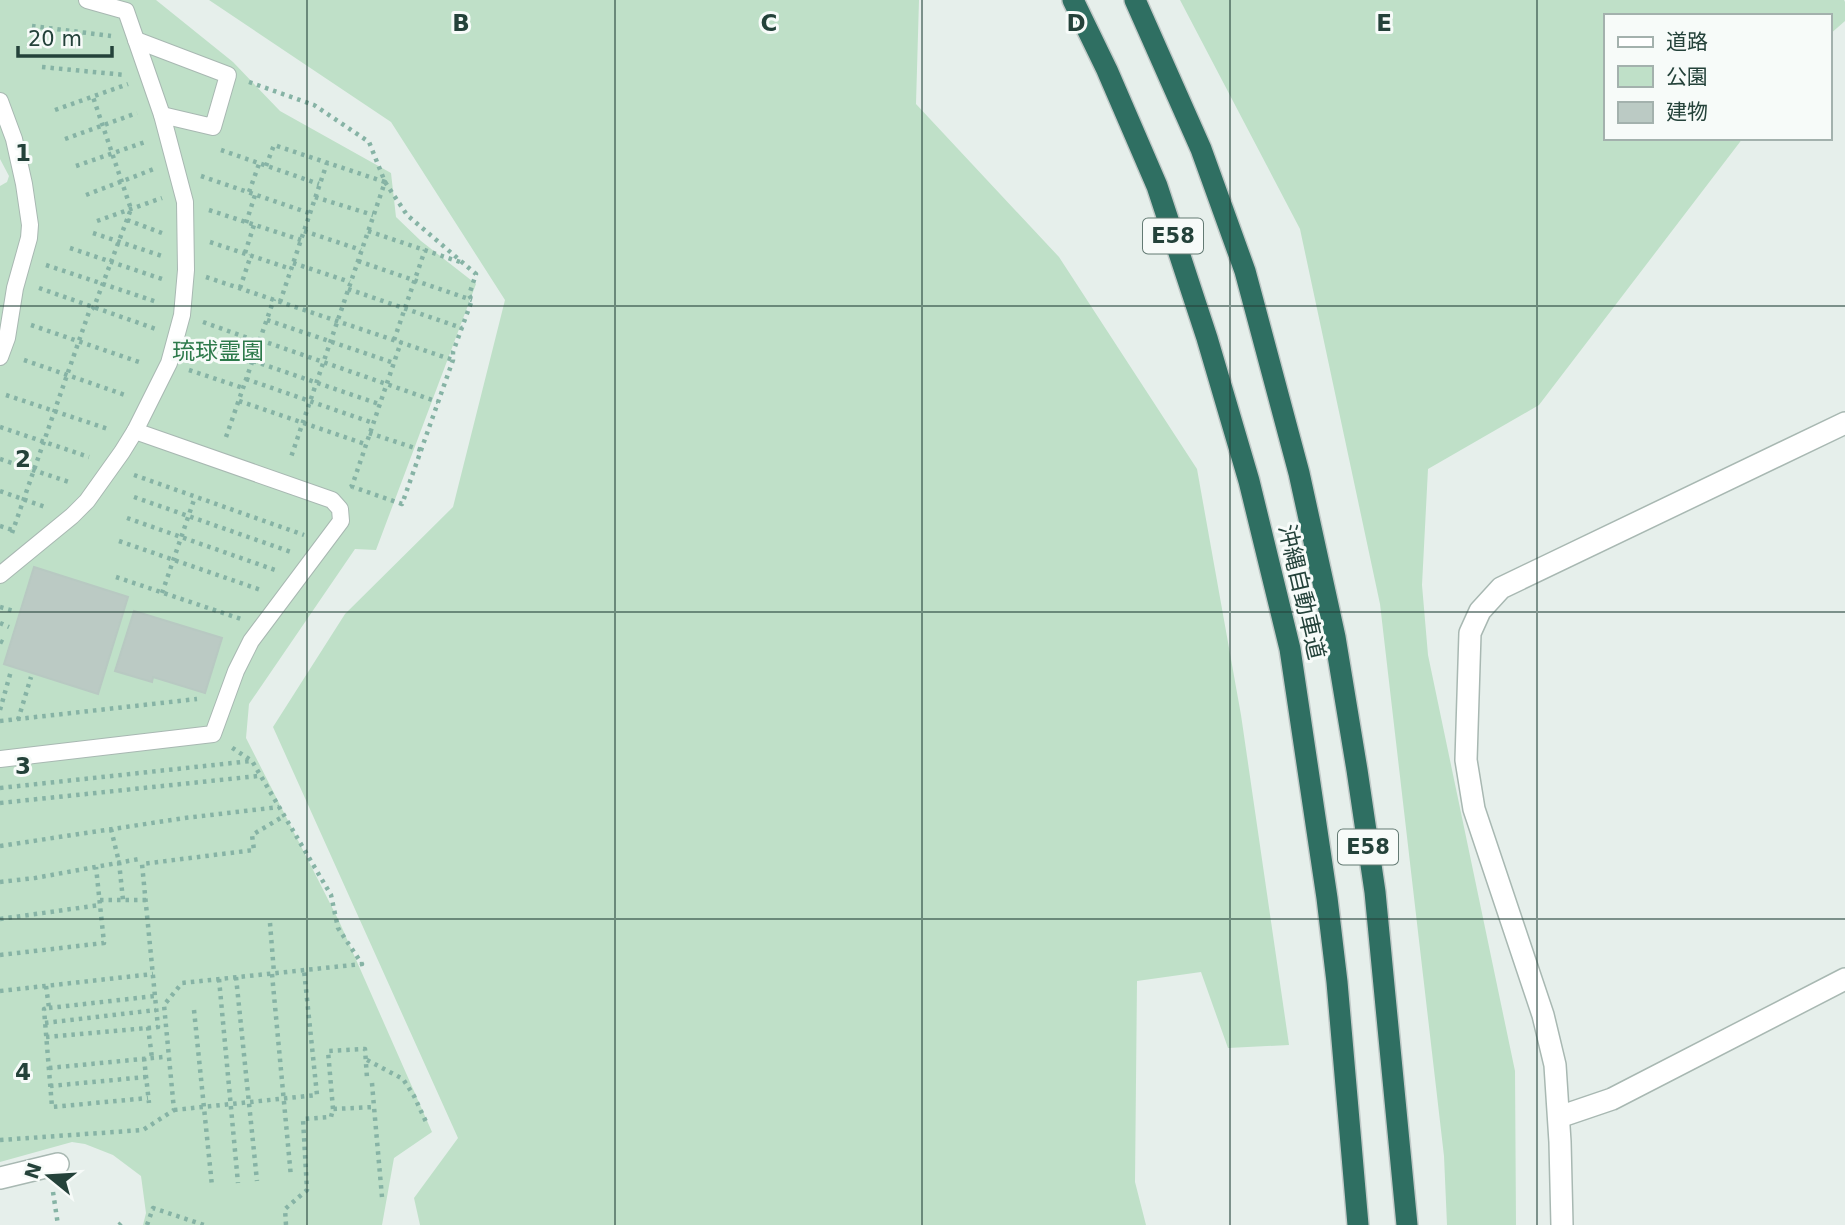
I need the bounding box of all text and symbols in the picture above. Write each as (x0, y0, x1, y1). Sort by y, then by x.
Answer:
text: B (452, 10, 470, 36)
text: C (761, 10, 777, 36)
text: D (1066, 10, 1086, 36)
text: E (1376, 10, 1392, 36)
scale bar (18, 14, 112, 58)
legend (1604, 14, 1831, 140)
text: 20 m (28, 27, 82, 51)
text: 道路 (1666, 30, 1708, 54)
text: 公園 (1666, 65, 1708, 89)
text: 建物 (1666, 100, 1708, 124)
text: 1 (15, 140, 31, 166)
road number: E58 (1143, 218, 1203, 254)
park label: 琉球霊園 (172, 338, 264, 364)
text: 2 (15, 446, 31, 472)
street label: 沖縄自動車道 (1274, 522, 1330, 662)
text: 3 (15, 753, 31, 779)
road number: E58 (1338, 830, 1398, 864)
text: 4 (15, 1059, 31, 1085)
north arrow (14, 1141, 84, 1211)
text: N (20, 1160, 46, 1182)

